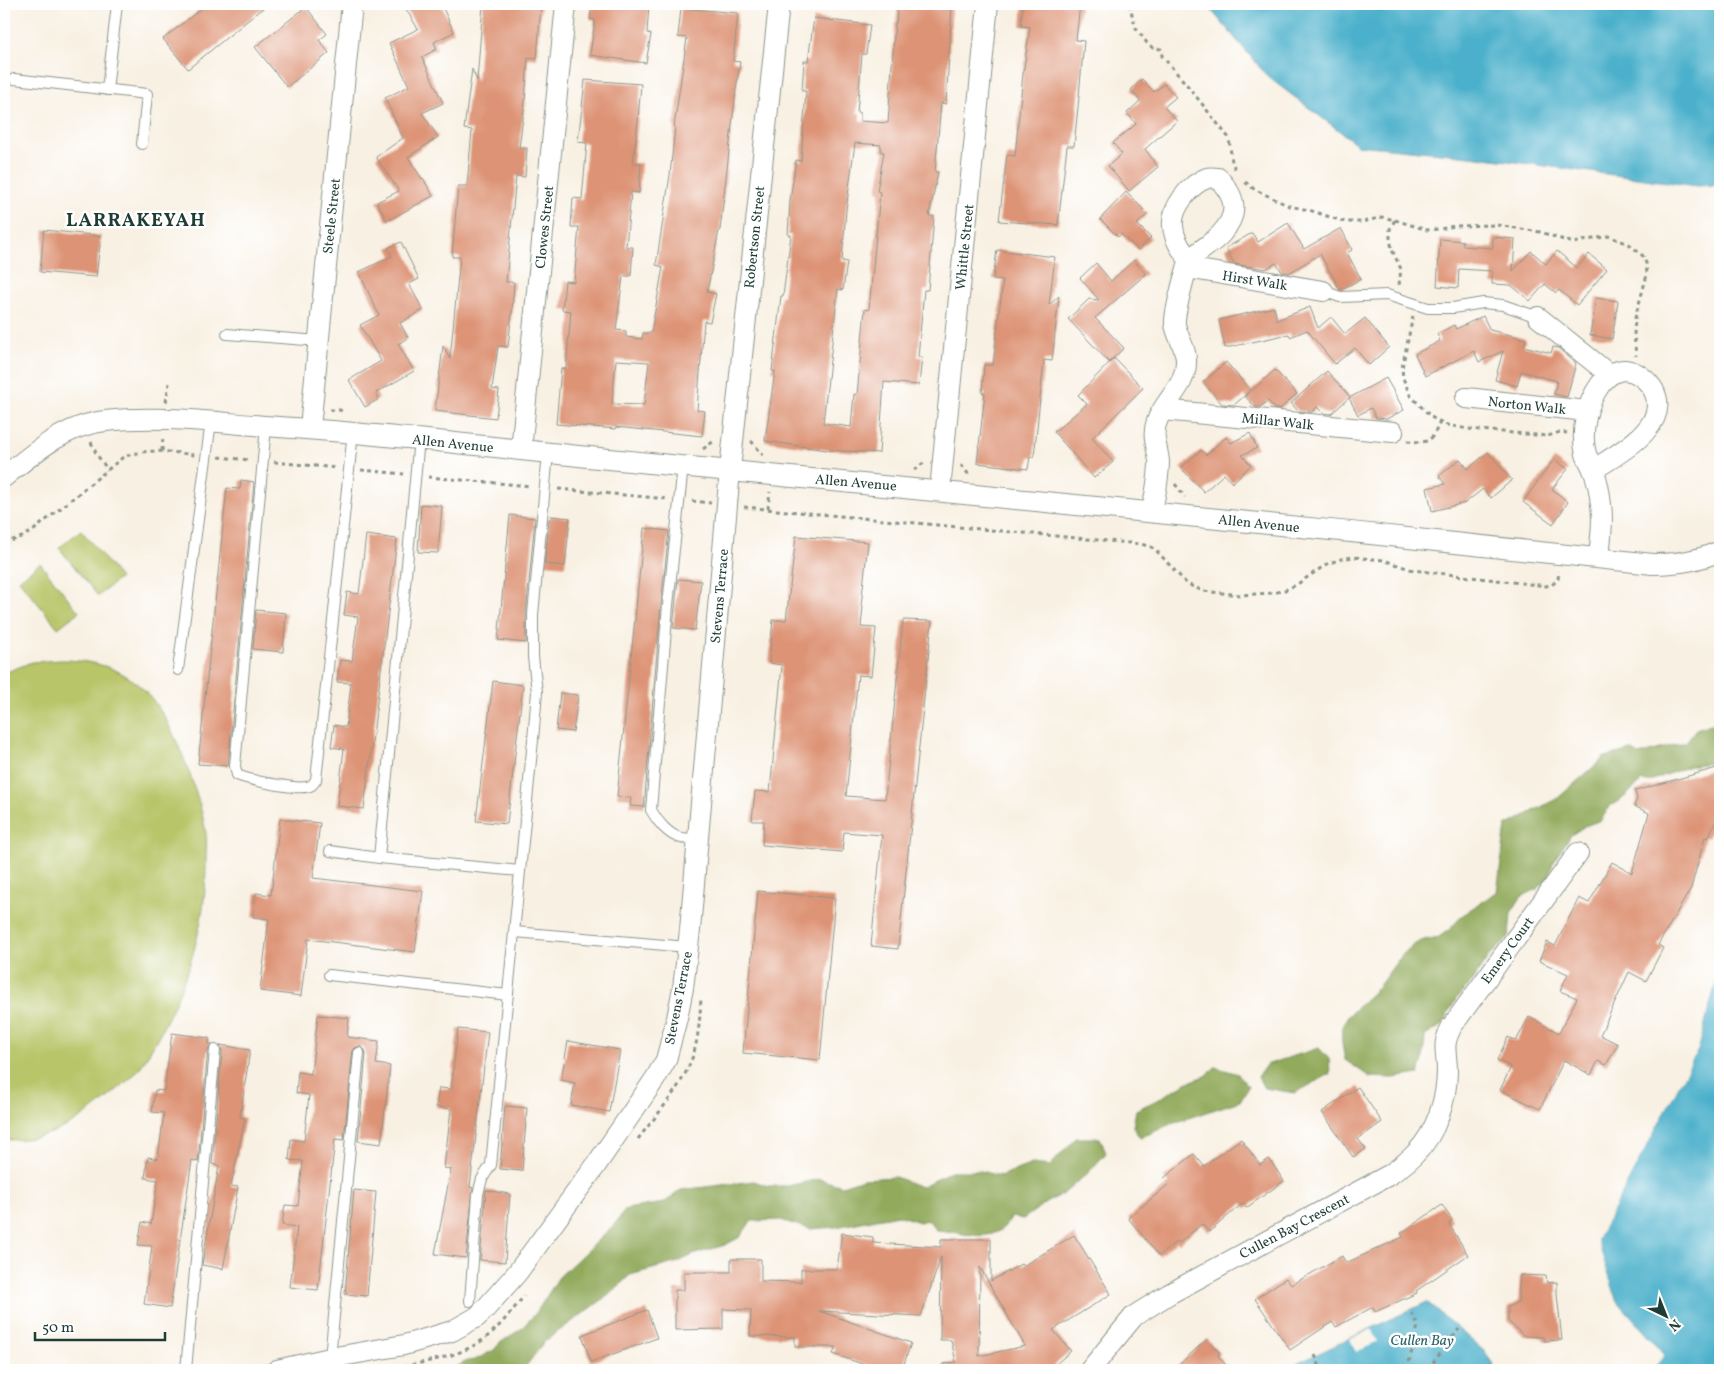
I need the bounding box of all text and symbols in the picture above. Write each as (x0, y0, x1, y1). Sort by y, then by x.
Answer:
street label: Steele Street (319, 177, 346, 255)
street label: Clowes Street (532, 185, 559, 270)
street label: Robertson Street (741, 185, 770, 289)
street label: Whittle Street (952, 203, 979, 291)
district label: LARRAKEYAH (66, 208, 206, 234)
street label: Hirst Walk (1221, 267, 1289, 296)
street label: Norton Walk (1487, 393, 1567, 420)
street label: Millar Walk (1241, 409, 1315, 436)
street label: Allen Avenue (411, 431, 495, 458)
street label: Allen Avenue (814, 470, 898, 497)
street label: Allen Avenue (1217, 511, 1301, 538)
street label: Stevens Terrace (707, 548, 734, 644)
street label: Emery Court (1477, 913, 1539, 988)
street label: Stevens Terrace (661, 949, 698, 1047)
street label: Cullen Bay Crescent (1236, 1190, 1353, 1264)
north arrow (1642, 1292, 1692, 1342)
scale bar (35, 1309, 165, 1341)
text: N (1664, 1314, 1684, 1335)
text: 50 m (42, 1318, 74, 1339)
water label: Cullen Bay (1390, 1331, 1454, 1352)

